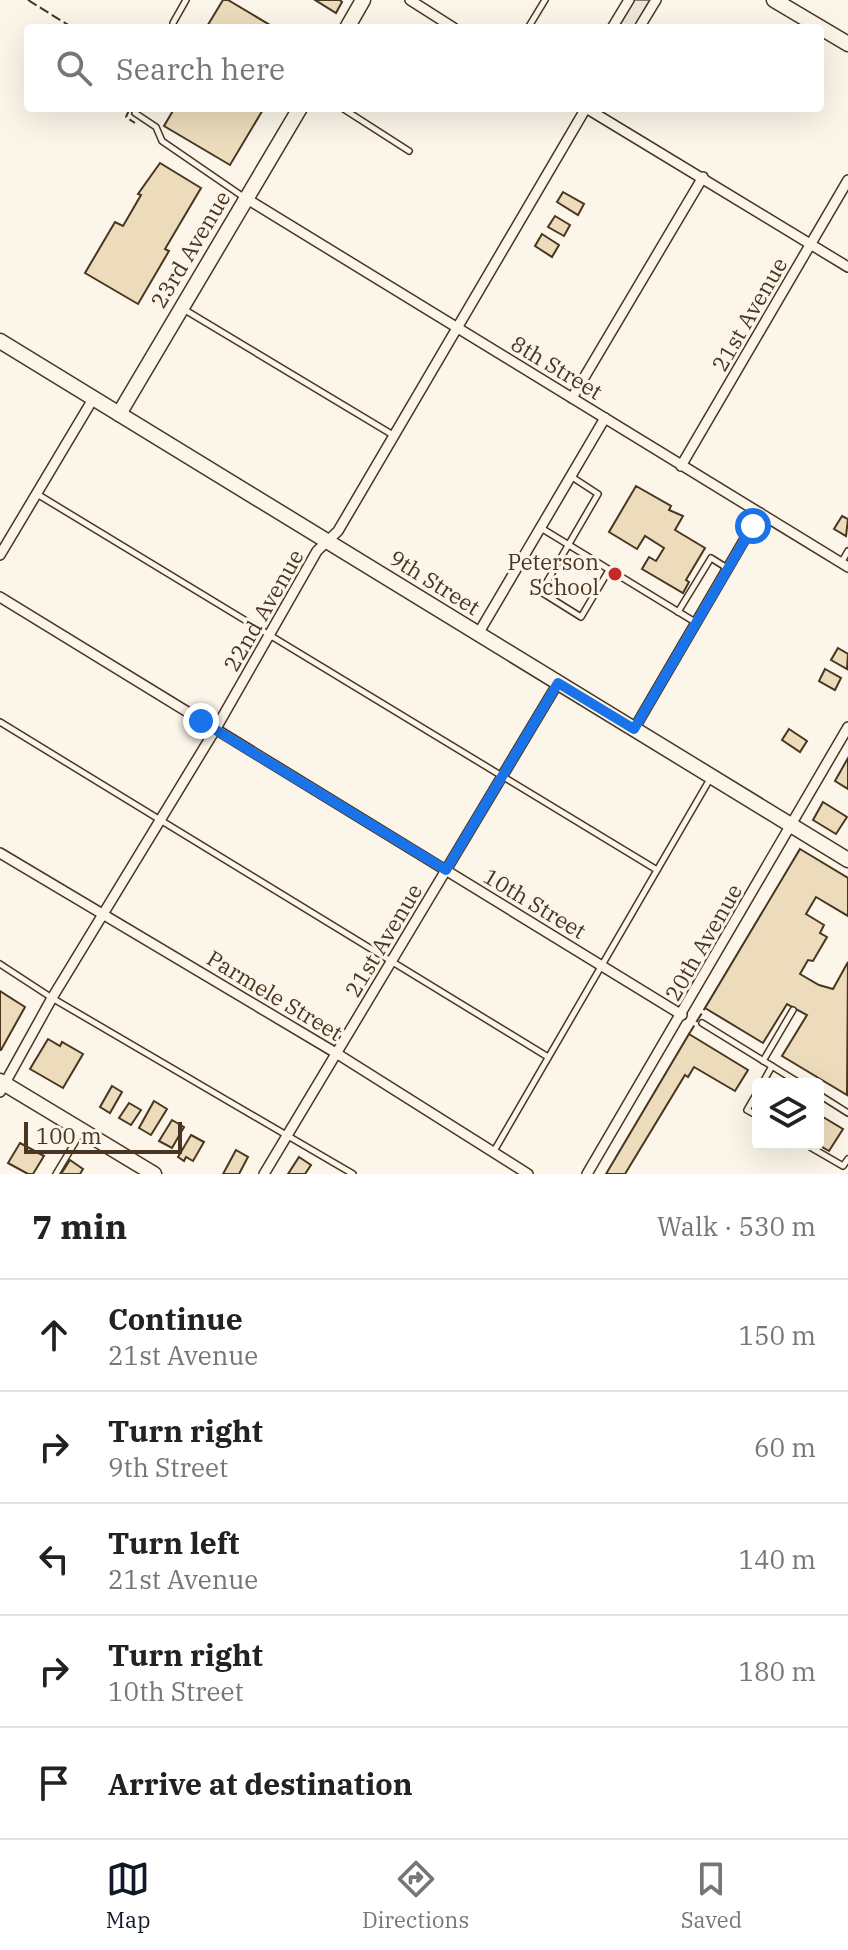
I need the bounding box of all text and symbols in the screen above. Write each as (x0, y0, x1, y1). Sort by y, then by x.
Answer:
search box (24, 24, 824, 112)
icon: search (52, 46, 96, 90)
text: Search here (116, 49, 285, 88)
street label: 23rd Avenue (144, 185, 236, 313)
street label: 21st Avenue (705, 252, 793, 376)
street label: 8th Street (506, 328, 608, 406)
route start (735, 508, 771, 544)
street label: 9th Street (384, 543, 486, 621)
street label: 22nd Avenue (216, 544, 310, 676)
place label: Peterson School (507, 547, 599, 601)
marker: Peterson School (606, 565, 624, 583)
route end (183, 703, 219, 739)
street label: 10th Street (478, 861, 592, 945)
street label: 21st Avenue (338, 878, 428, 1002)
street label: 20th Avenue (658, 878, 748, 1006)
street label: Parmele Street (202, 943, 348, 1047)
map controls (752, 1078, 824, 1150)
button: layers (752, 1078, 824, 1150)
scale bar (24, 1118, 182, 1154)
text: 100 m (36, 1121, 102, 1150)
text: 7 min (32, 1204, 127, 1248)
text: Walk · 530 m (657, 1209, 816, 1243)
text: Continue (108, 1299, 243, 1338)
icon: ahead (32, 1313, 76, 1357)
text: 150 m (738, 1318, 816, 1352)
text: 21st Avenue (108, 1338, 258, 1372)
text: Turn right (108, 1411, 263, 1450)
icon: right (32, 1425, 76, 1469)
text: 60 m (754, 1430, 816, 1464)
text: 9th Street (108, 1450, 228, 1484)
text: Turn left (108, 1523, 240, 1562)
icon: left (32, 1537, 76, 1581)
text: 140 m (738, 1542, 816, 1576)
text: 21st Avenue (108, 1562, 258, 1596)
text: Turn right (108, 1635, 263, 1674)
icon: right (32, 1649, 76, 1693)
text: 180 m (738, 1654, 816, 1688)
text: 10th Street (108, 1674, 244, 1708)
icon: arrive (32, 1761, 76, 1805)
text: Arrive at destination (108, 1764, 413, 1803)
tab: Map (106, 1857, 150, 1934)
tab: Directions (362, 1857, 469, 1934)
tab: Saved (681, 1857, 742, 1934)

